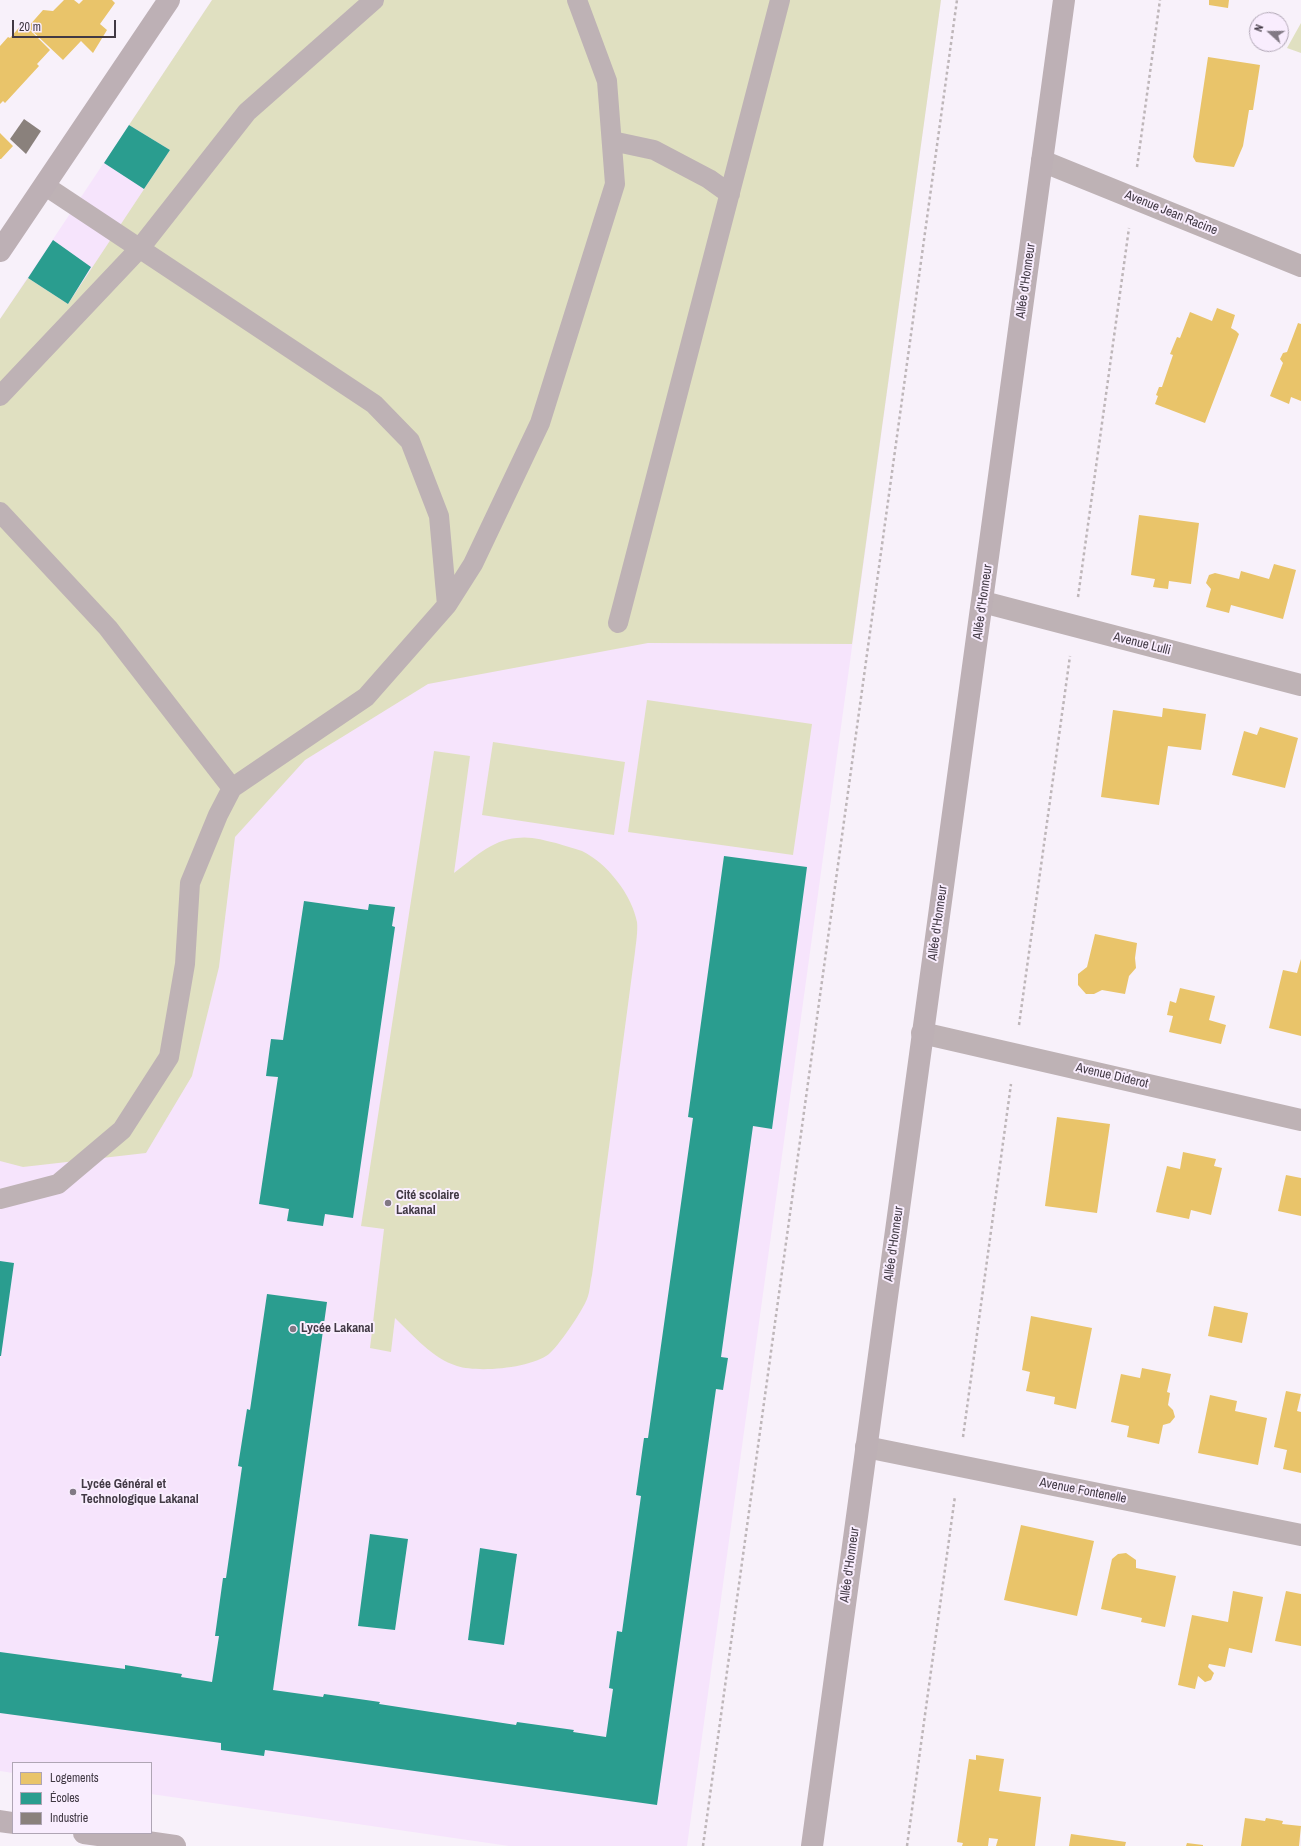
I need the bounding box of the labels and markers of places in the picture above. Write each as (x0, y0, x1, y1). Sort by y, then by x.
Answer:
place label: Cité scolaire Lakanal (396, 1188, 459, 1219)
marker: Cité scolaire Lakanal (383, 1198, 393, 1208)
place label: Lycée Lakanal (301, 1321, 374, 1337)
marker: Lycée Lakanal (288, 1324, 298, 1334)
place label: Lycée Général et Technologique Lakanal (81, 1477, 199, 1508)
marker: Lycée Général et Technologique Lakanal (68, 1487, 78, 1497)

